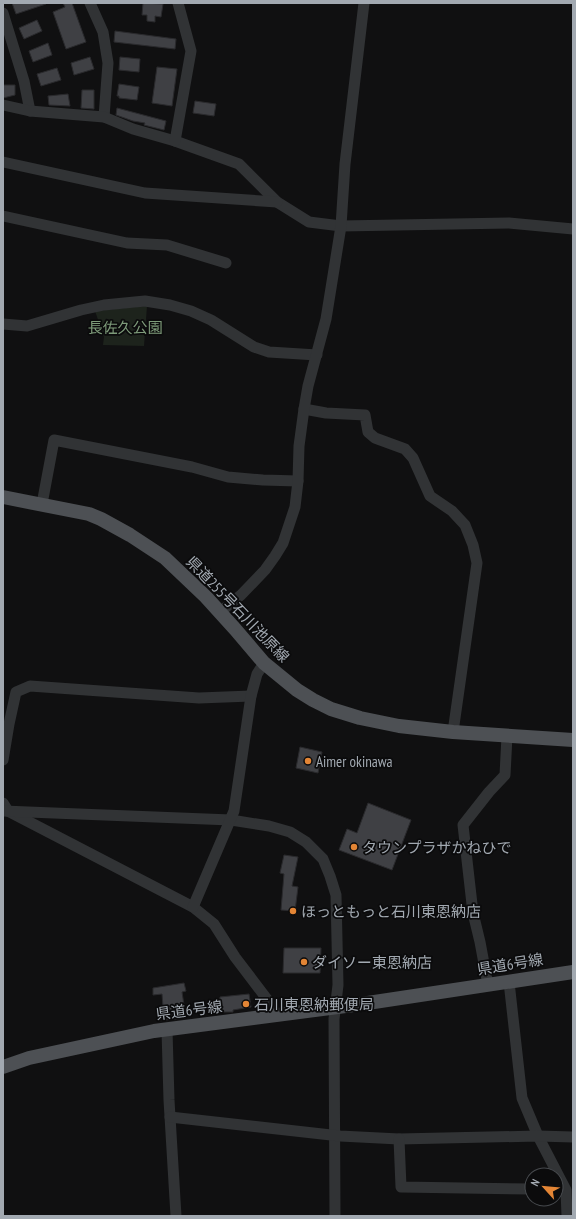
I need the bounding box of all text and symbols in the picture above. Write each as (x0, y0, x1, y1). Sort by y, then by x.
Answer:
park label: 長佐久公園 (87, 318, 163, 337)
street label: 県道255号石川池原線 (182, 552, 294, 666)
place label: Aimer okinawa (316, 752, 393, 771)
marker: Aimer okinawa (303, 756, 313, 766)
place label: タウンプラザかねひで (362, 838, 512, 857)
marker: タウンプラザかねひで (349, 842, 359, 852)
place label: ほっともっと石川東恩納店 (301, 902, 481, 921)
marker: ほっともっと石川東恩納店 (288, 906, 298, 916)
street label: 県道6号線 (476, 949, 544, 979)
place label: ダイソー東恩納店 (312, 953, 432, 972)
marker: ダイソー東恩納店 (299, 957, 309, 967)
place label: 石川東恩納郵便局 (254, 995, 374, 1014)
street label: 県道6号線 (155, 997, 223, 1023)
marker: 石川東恩納郵便局 (241, 999, 251, 1009)
north arrow (524, 1167, 564, 1207)
text: N (528, 1177, 543, 1188)

